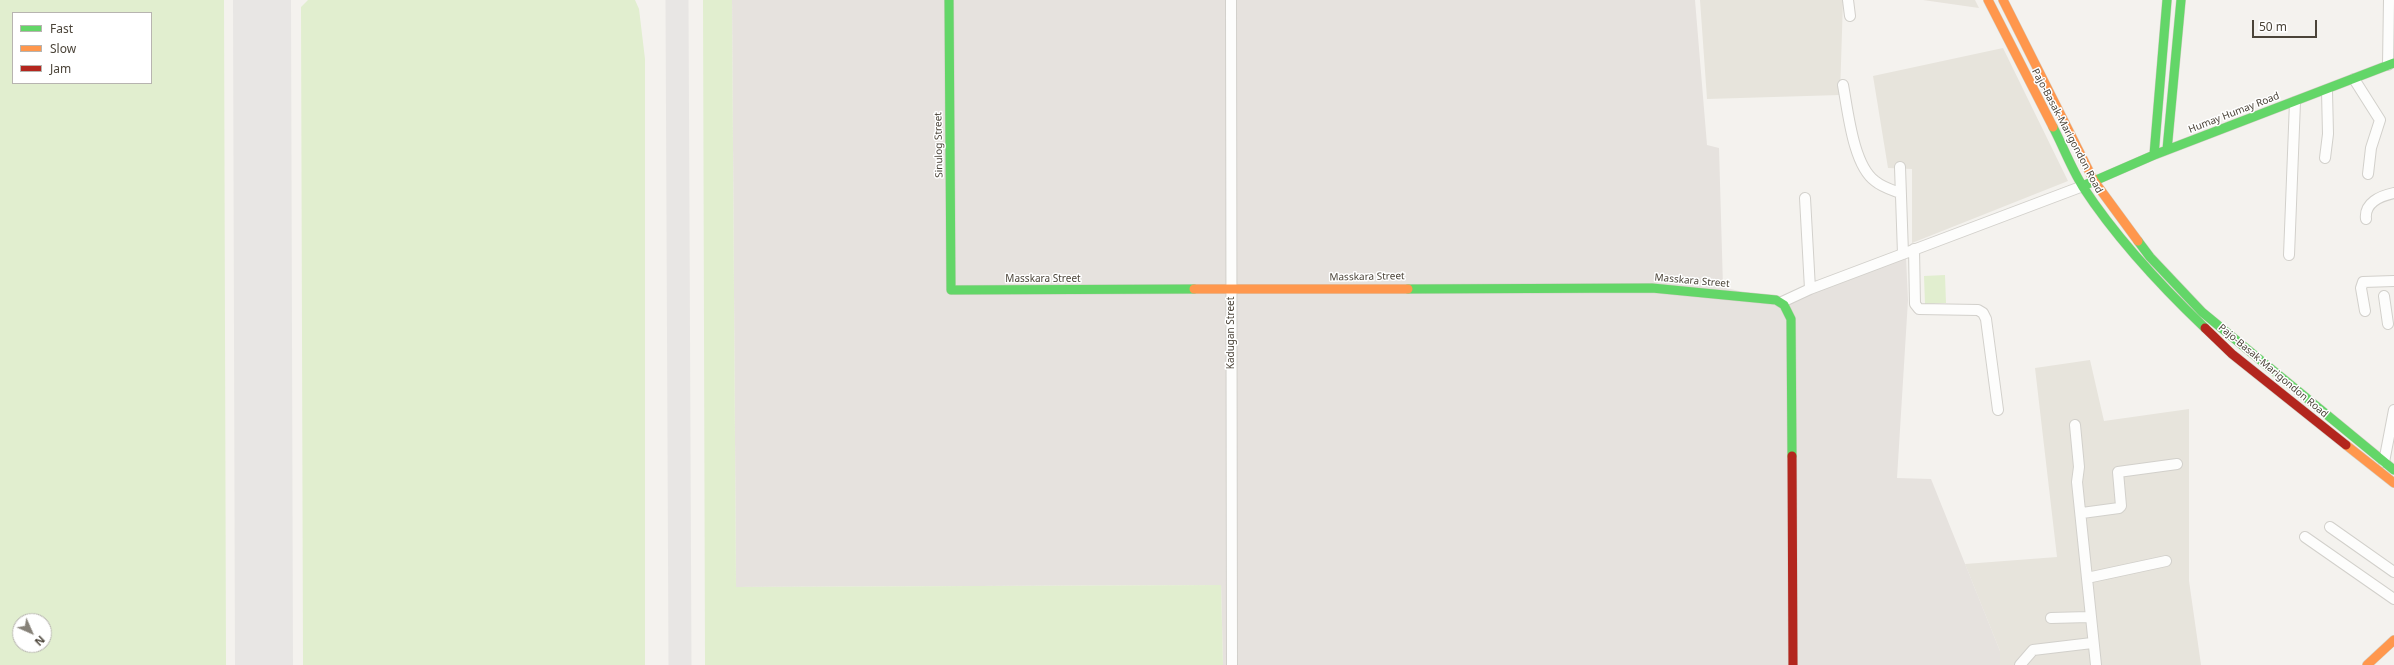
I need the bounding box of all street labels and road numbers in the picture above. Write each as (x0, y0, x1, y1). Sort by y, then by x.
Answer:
street label: Pajo-Basak-Marigondon Road (2029, 67, 2105, 195)
street label: Humay Humay Road (2187, 90, 2281, 136)
street label: Sinulog Street (932, 112, 946, 178)
street label: Masskara Street (1329, 270, 1405, 284)
street label: Masskara Street (1654, 272, 1730, 290)
street label: Masskara Street (1005, 273, 1081, 285)
street label: Kadugan Street (1225, 297, 1237, 369)
street label: Pajo-Basak-Marigondon Road (2216, 322, 2330, 420)

